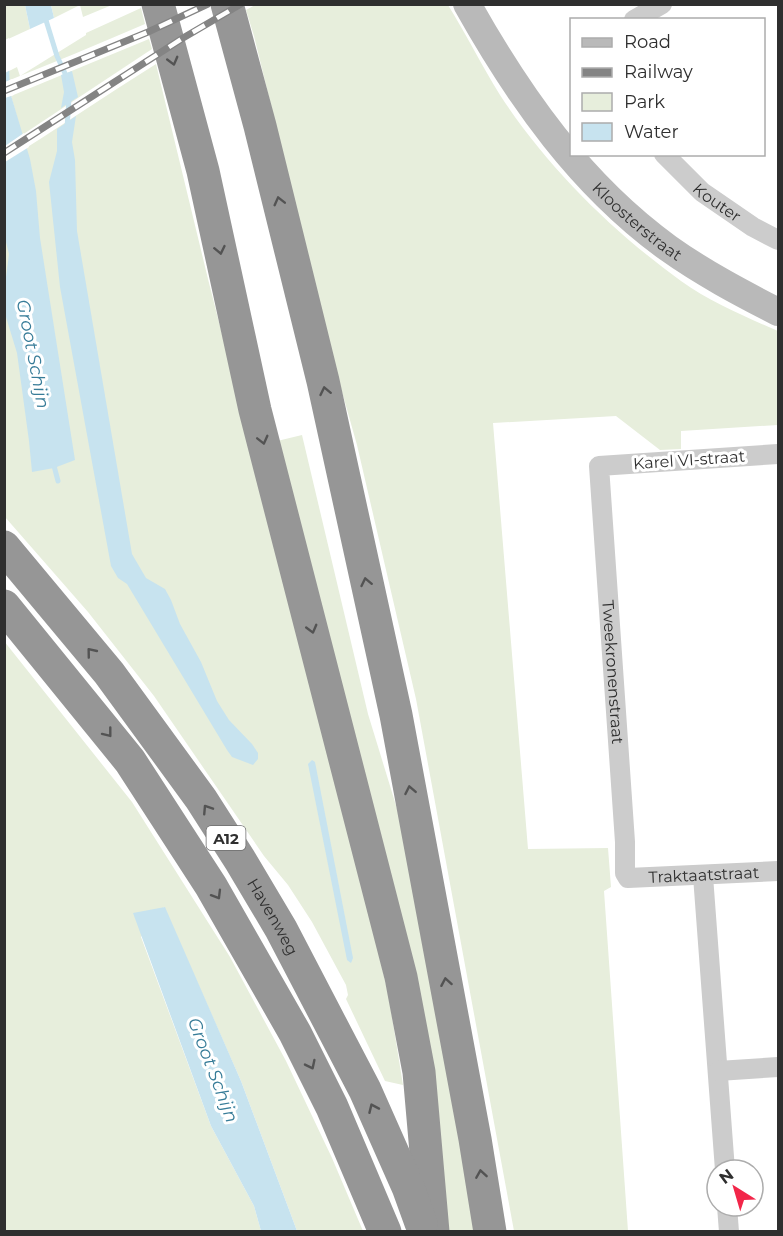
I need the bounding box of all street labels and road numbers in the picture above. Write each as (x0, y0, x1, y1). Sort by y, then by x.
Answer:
street label: Kloosterstraat (589, 178, 686, 265)
street label: Kouter (689, 179, 745, 225)
street label: Karel VI-straat (632, 447, 746, 473)
street label: Tweekronenstraat (599, 599, 628, 745)
road number: A12 (206, 826, 246, 850)
street label: Traktaatstraat (648, 862, 760, 887)
street label: Havenweg (243, 875, 302, 958)

